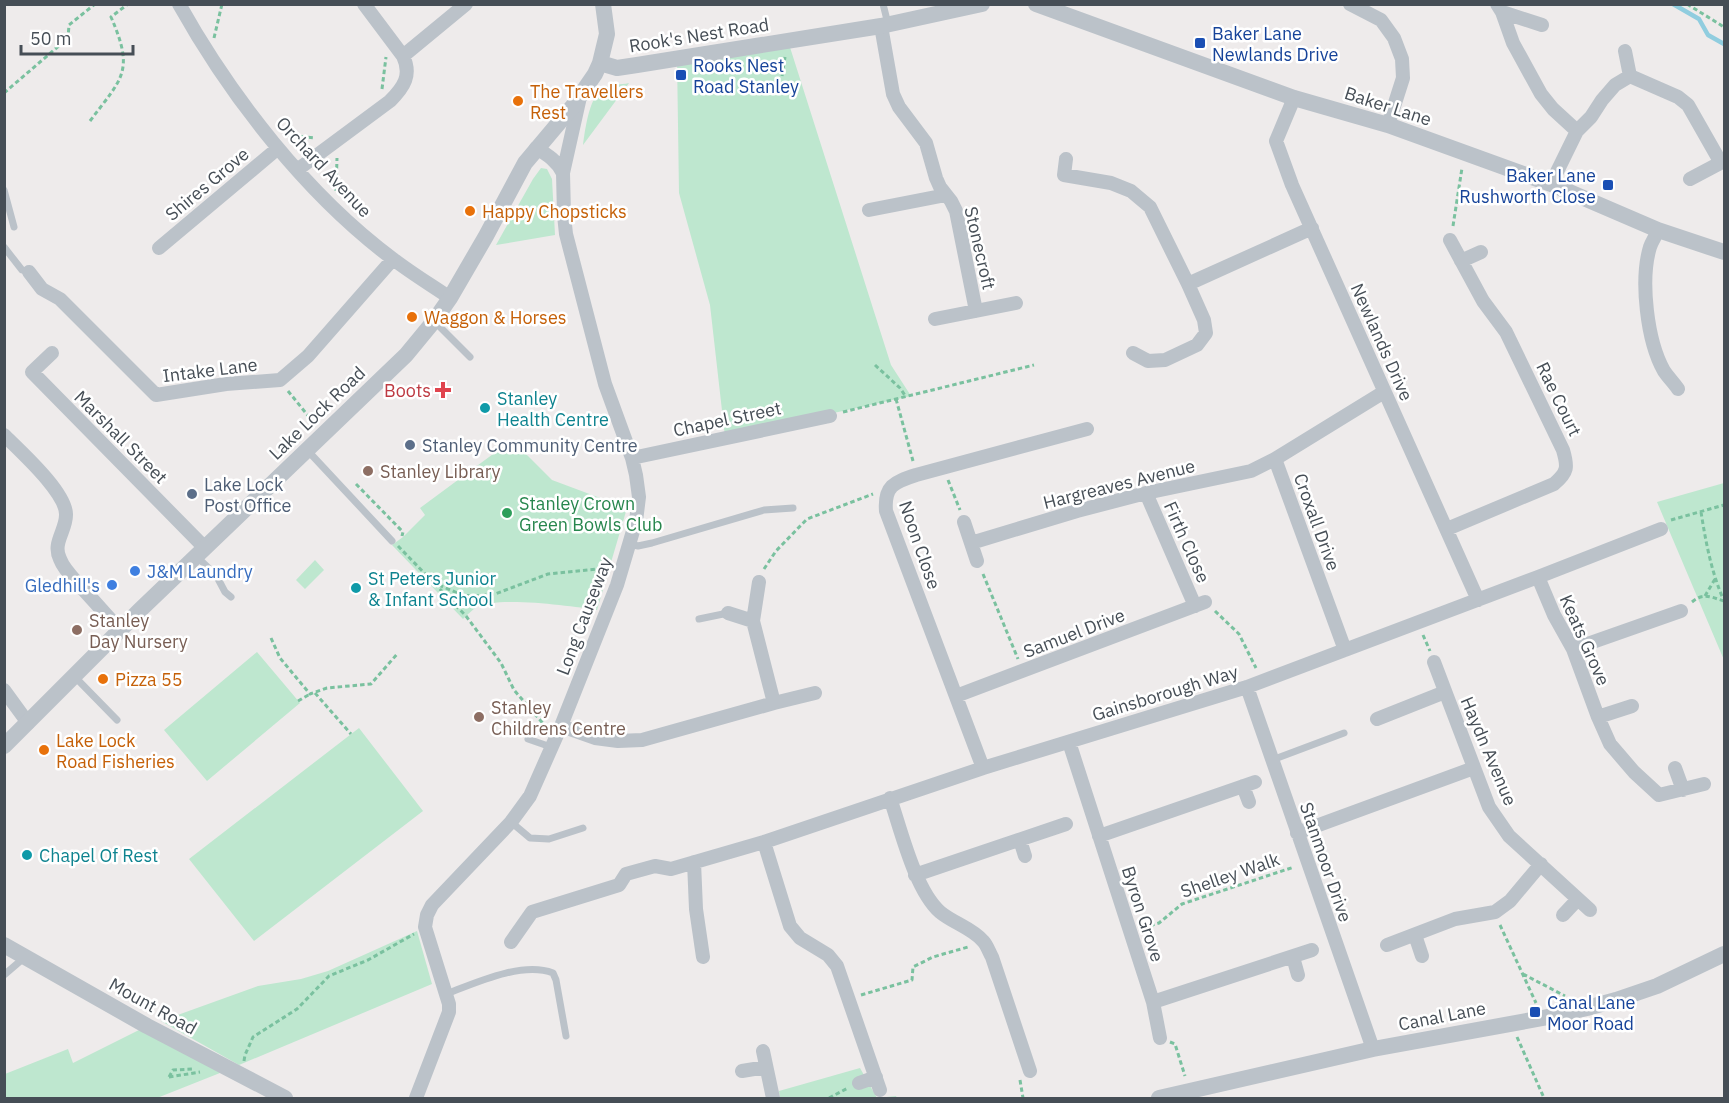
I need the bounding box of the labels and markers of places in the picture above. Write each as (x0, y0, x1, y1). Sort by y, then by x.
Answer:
place label: Baker Lane Newlands Drive (1212, 22, 1338, 66)
marker: Baker Lane Newlands Drive (1193, 36, 1207, 50)
place label: Rooks Nest Road Stanley (693, 54, 799, 98)
marker: Rooks Nest Road Stanley (674, 68, 688, 82)
place label: The Travellers Rest (530, 80, 644, 124)
marker: The Travellers Rest (511, 94, 525, 108)
place label: Baker Lane Rushworth Close (1459, 164, 1596, 208)
marker: Baker Lane Rushworth Close (1601, 178, 1615, 192)
place label: Happy Chopsticks (482, 200, 627, 223)
marker: Happy Chopsticks (463, 204, 477, 218)
place label: Waggon & Horses (424, 306, 567, 329)
marker: Waggon & Horses (405, 310, 419, 324)
place label: Boots (384, 379, 431, 402)
marker: Boots (436, 383, 450, 397)
place label: Stanley Health Centre (497, 387, 609, 431)
marker: Stanley Health Centre (478, 401, 492, 415)
place label: Stanley Community Centre (422, 434, 638, 457)
marker: Stanley Community Centre (403, 438, 417, 452)
place label: Stanley Library (380, 460, 500, 483)
marker: Stanley Library (361, 464, 375, 478)
place label: Lake Lock Post Office (204, 473, 292, 517)
marker: Lake Lock Post Office (185, 487, 199, 501)
place label: Stanley Crown Green Bowls Club (519, 492, 662, 536)
marker: Stanley Crown Green Bowls Club (500, 506, 514, 520)
place label: J&M Laundry (147, 560, 253, 583)
marker: J&M Laundry (128, 564, 142, 578)
place label: St Peters Junior & Infant School (368, 567, 496, 611)
place label: Gledhill's (25, 574, 100, 597)
marker: Gledhill's (105, 578, 119, 592)
marker: St Peters Junior & Infant School (349, 581, 363, 595)
place label: Stanley Day Nursery (89, 609, 188, 653)
marker: Stanley Day Nursery (70, 623, 84, 637)
place label: Pizza 55 (115, 668, 183, 691)
marker: Pizza 55 (96, 672, 110, 686)
place label: Stanley Childrens Centre (491, 696, 626, 740)
marker: Stanley Childrens Centre (472, 710, 486, 724)
place label: Lake Lock Road Fisheries (56, 729, 175, 773)
marker: Lake Lock Road Fisheries (37, 743, 51, 757)
place label: Chapel Of Rest (39, 844, 158, 867)
marker: Chapel Of Rest (20, 848, 34, 862)
place label: Canal Lane Moor Road (1547, 991, 1636, 1035)
marker: Canal Lane Moor Road (1528, 1005, 1542, 1019)

